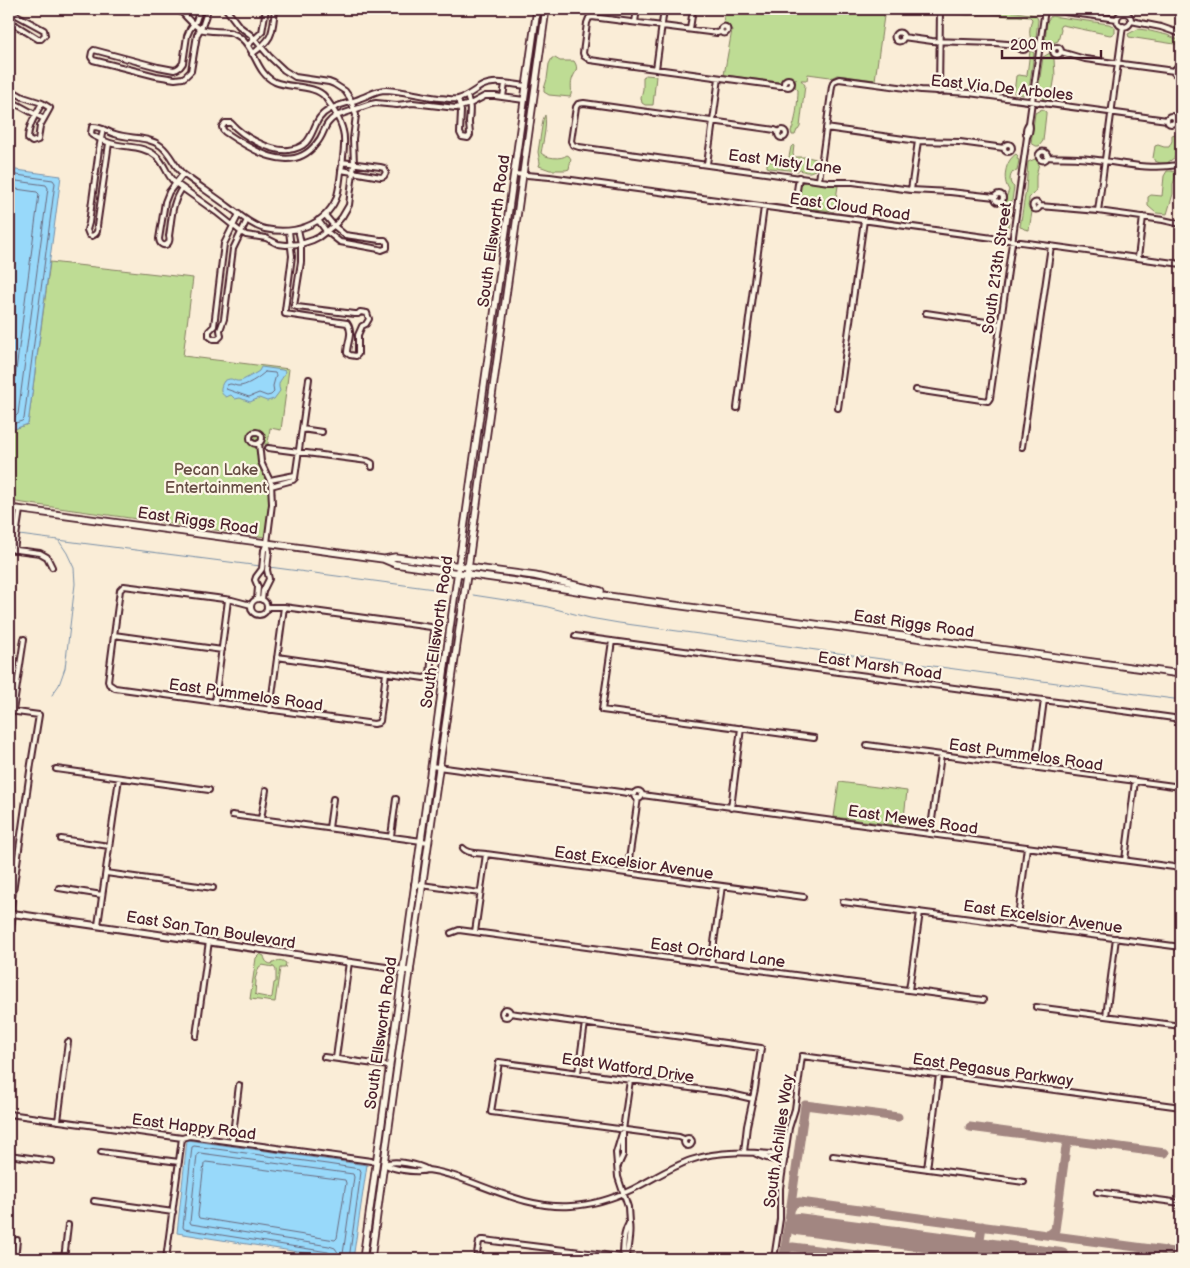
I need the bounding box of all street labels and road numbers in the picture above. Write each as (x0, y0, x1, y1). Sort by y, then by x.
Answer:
street label: East Via De Arboles (930, 72, 1074, 105)
street label: East Misty Lane (727, 146, 843, 179)
street label: South Ellsworth Road (474, 154, 515, 309)
street label: East Cloud Road (788, 190, 911, 225)
street label: South 213th Street (979, 201, 1016, 335)
street label: East Riggs Road (136, 504, 259, 539)
street label: South Ellsworth Road (417, 555, 458, 710)
street label: East Riggs Road (852, 607, 975, 642)
street label: East Marsh Road (816, 648, 943, 685)
street label: East Pummelos Road (168, 675, 324, 716)
street label: East Pummelos Road (948, 735, 1104, 776)
street label: East Mewes Road (847, 802, 979, 839)
street label: East Excelsior Avenue (553, 843, 715, 884)
street label: East Excelsior Avenue (962, 897, 1124, 938)
street label: East San Tan Boulevard (125, 908, 297, 953)
street label: East Orchard Lane (649, 935, 787, 972)
street label: South Ellsworth Road (361, 956, 402, 1111)
street label: East Watford Drive (560, 1050, 696, 1087)
street label: East Pegasus Parkway (911, 1050, 1075, 1091)
street label: South Achilles Way (761, 1073, 798, 1209)
street label: East Happy Road (131, 1110, 257, 1145)

